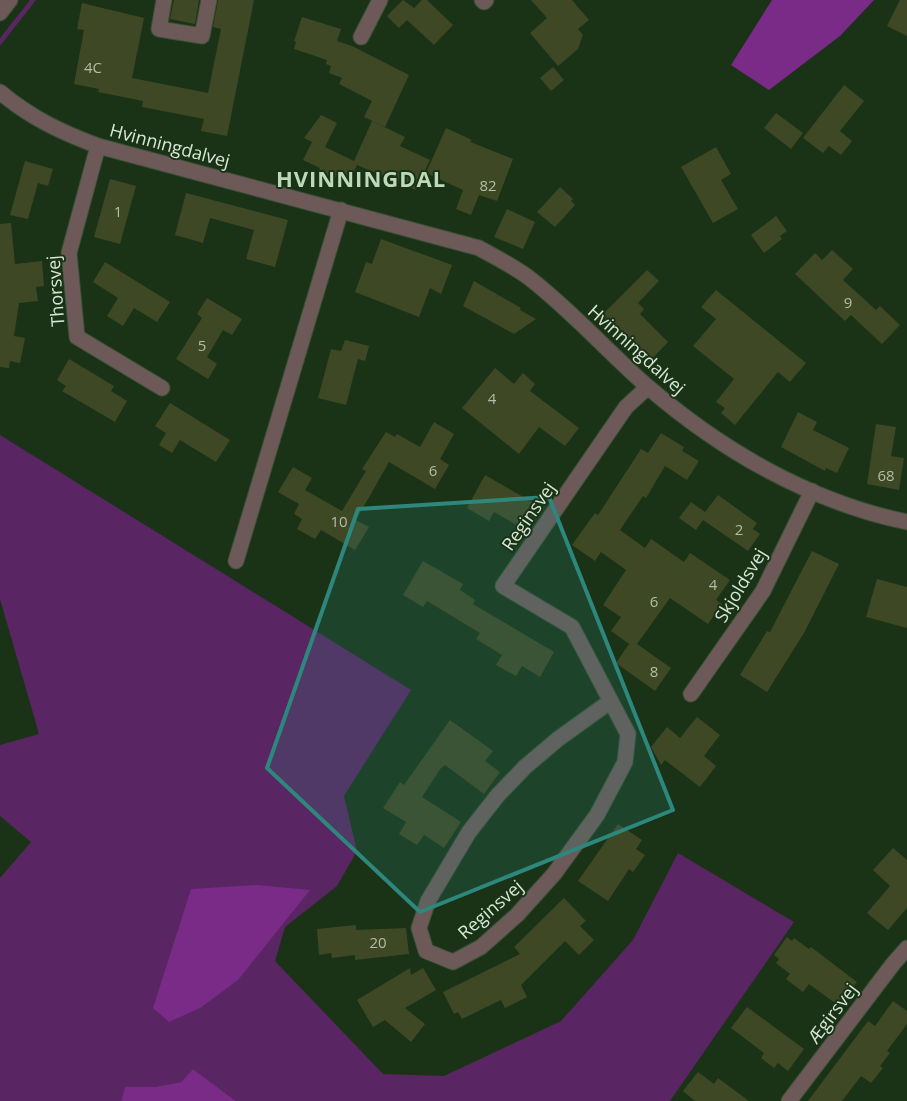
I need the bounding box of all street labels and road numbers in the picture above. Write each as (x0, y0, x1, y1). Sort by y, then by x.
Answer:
street label: Hvinningdalvej (107, 117, 233, 173)
street label: Thorsvej (41, 255, 69, 327)
street label: Hvinningdalvej (583, 299, 691, 399)
street label: Reginsvej (496, 477, 560, 555)
street label: Skjoldsvej (708, 543, 772, 627)
street label: Reginsvej (452, 874, 528, 944)
street label: Ægirsvej (801, 978, 863, 1049)

